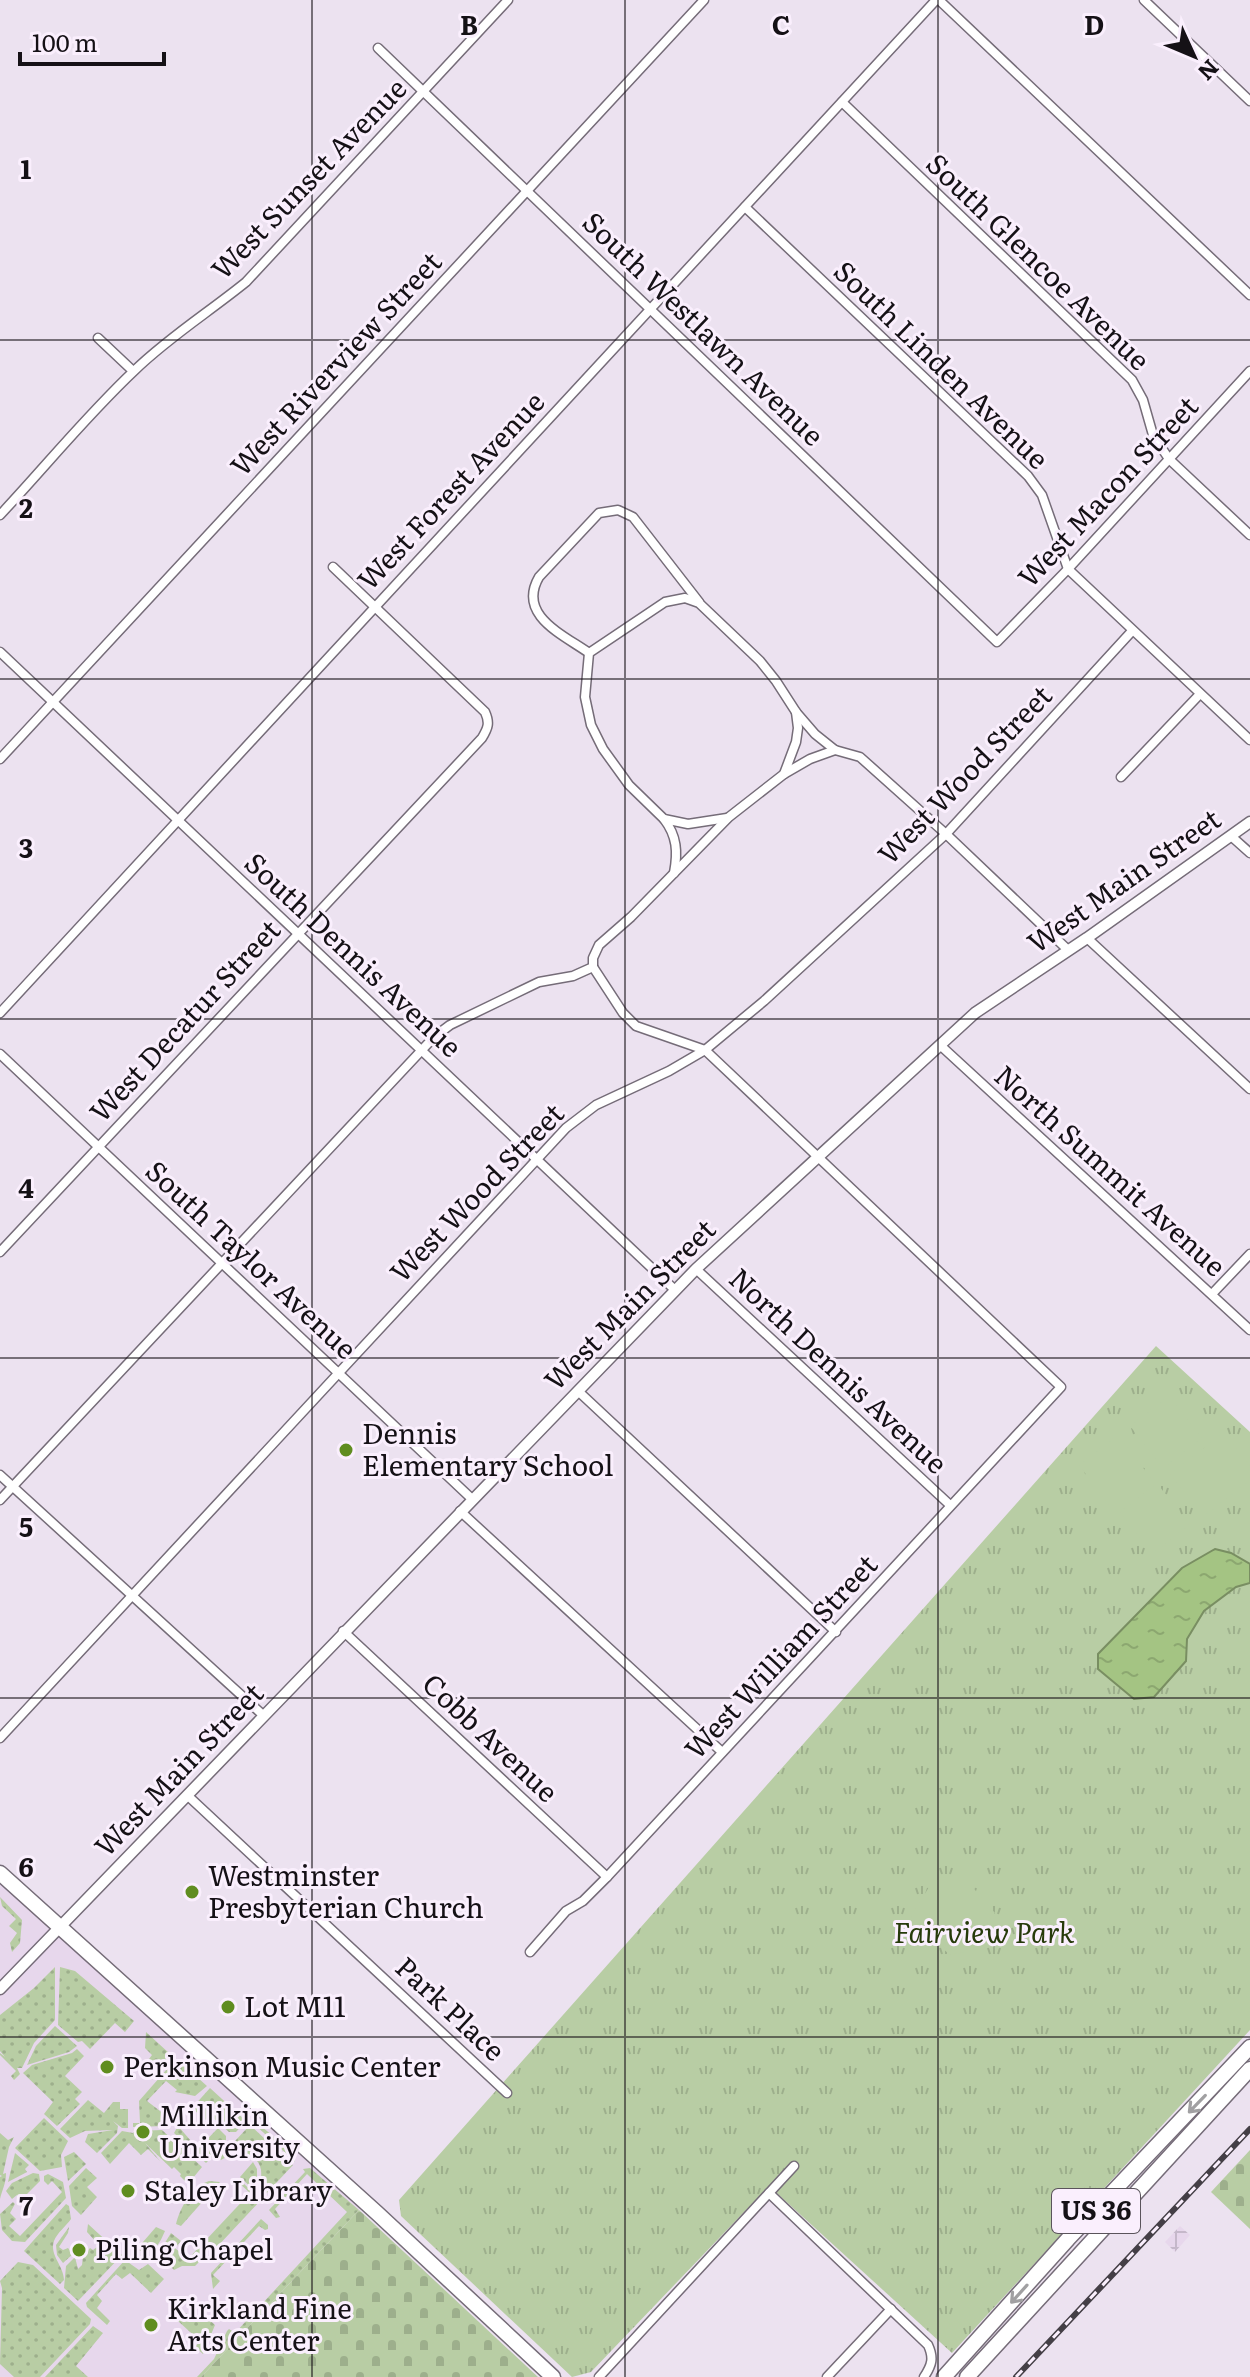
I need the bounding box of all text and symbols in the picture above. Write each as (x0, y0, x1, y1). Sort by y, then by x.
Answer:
text: B (460, 4, 478, 43)
text: C (772, 4, 790, 43)
text: D (1084, 4, 1104, 43)
scale bar (20, 16, 164, 66)
north arrow (1154, 16, 1234, 96)
text: 100 m (32, 24, 98, 59)
text: N (1191, 53, 1228, 89)
street label: West Sunset Avenue (200, 67, 415, 288)
street label: South Glencoe Avenue (918, 142, 1161, 379)
text: 1 (21, 148, 32, 187)
street label: South Westlawn Avenue (574, 201, 835, 454)
street label: West Riverview Street (219, 240, 450, 484)
street label: South Linden Avenue (825, 250, 1059, 477)
street label: West Forest Avenue (346, 381, 553, 598)
street label: West Macon Street (1007, 385, 1207, 596)
text: 2 (19, 487, 33, 526)
street label: West Wood Street (867, 674, 1061, 873)
street label: West Main Street (1018, 796, 1229, 962)
text: 3 (19, 827, 33, 866)
street label: South Dennis Avenue (236, 841, 472, 1066)
street label: West Decatur Street (78, 909, 289, 1130)
street label: North Summit Avenue (986, 1054, 1236, 1285)
street label: West Wood Street (379, 1092, 573, 1291)
street label: South Taylor Avenue (137, 1149, 367, 1368)
text: 4 (18, 1167, 34, 1206)
street label: West Main Street (533, 1208, 724, 1399)
street label: North Dennis Avenue (721, 1257, 958, 1482)
place label: Dennis Elementary School (362, 1411, 613, 1485)
marker: Dennis Elementary School (337, 1441, 355, 1459)
text: 5 (19, 1506, 33, 1545)
street label: West William Street (673, 1543, 886, 1767)
street label: Cobb Avenue (414, 1662, 569, 1811)
street label: West Main Street (83, 1672, 272, 1865)
text: 6 (18, 1846, 34, 1885)
place label: Westminster Presbyterian Church (208, 1853, 484, 1927)
marker: Westminster Presbyterian Church (183, 1883, 201, 1901)
park label: Fairview Park (894, 1910, 1075, 1952)
street label: Park Place (387, 1946, 516, 2069)
place label: Lot M11 (244, 1984, 346, 2026)
marker: Lot M11 (219, 1998, 237, 2016)
place label: Perkinson Music Center (123, 2044, 441, 2086)
marker: Perkinson Music Center (98, 2058, 116, 2076)
place label: Millikin University (159, 2093, 301, 2167)
one-way arrow (1188, 2094, 1207, 2113)
marker: Millikin University (134, 2123, 152, 2141)
place label: Staley Library (144, 2168, 333, 2210)
marker: Staley Library (119, 2182, 137, 2200)
text: 7 (19, 2185, 33, 2224)
road number: US 36 (1052, 2189, 1140, 2233)
place label: Piling Chapel (95, 2227, 273, 2269)
marker: Piling Chapel (70, 2241, 88, 2259)
one-way arrow (1010, 2284, 1029, 2304)
place label: Kirkland Fine Arts Center (167, 2286, 352, 2360)
marker: Kirkland Fine Arts Center (142, 2316, 160, 2334)

